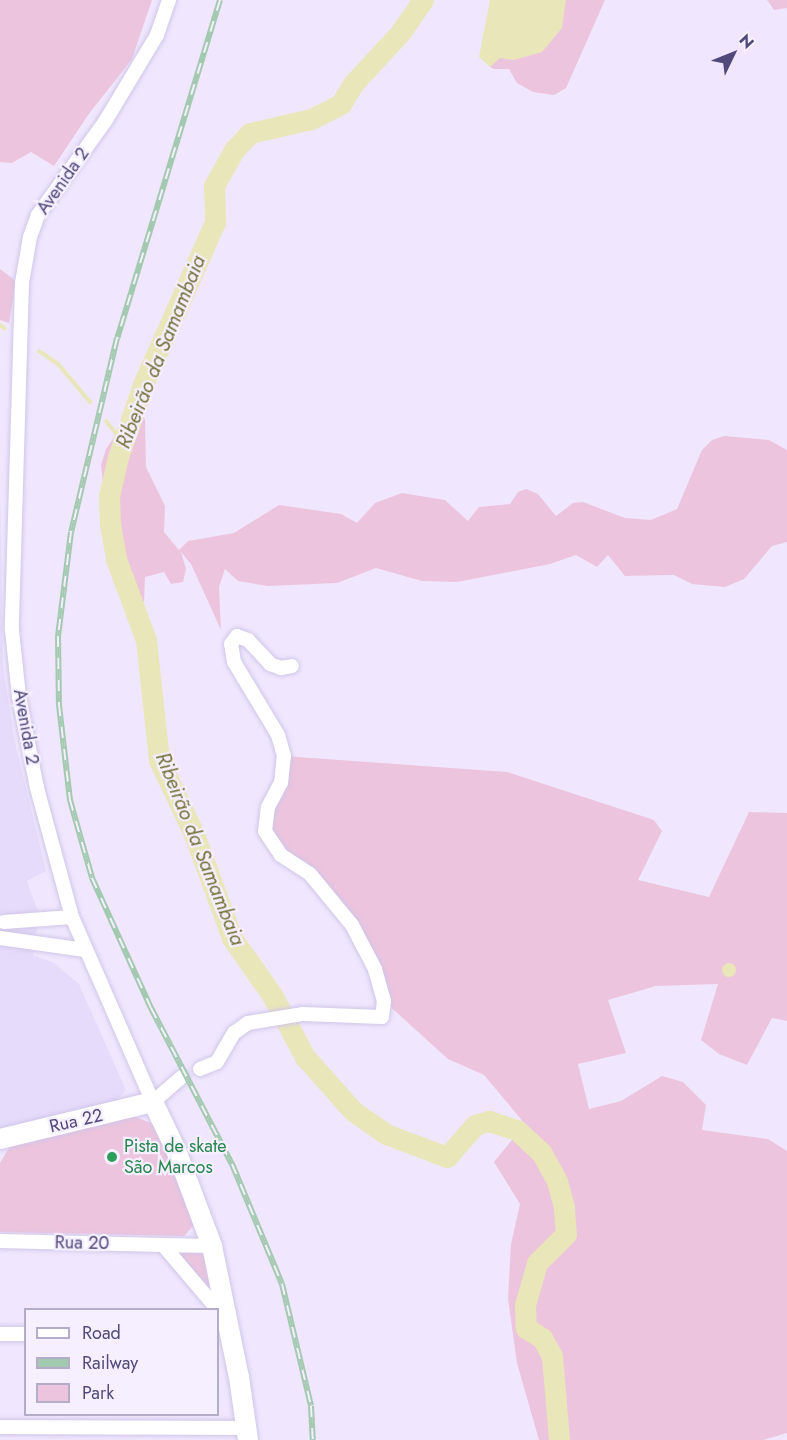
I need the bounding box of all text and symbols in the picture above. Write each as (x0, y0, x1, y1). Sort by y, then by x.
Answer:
north arrow (703, 24, 763, 84)
text: N (734, 29, 759, 54)
street label: Avenida 2 (32, 143, 94, 219)
water label: Ribeirão da Samambaia (111, 252, 211, 452)
street label: Avenida 2 (9, 687, 43, 767)
water label: Ribeirão da Samambaia (150, 749, 250, 949)
street label: Rua 22 (47, 1104, 105, 1138)
place label: Pista de skate São Marcos (124, 1136, 227, 1178)
marker: Pista de skate São Marcos (105, 1150, 119, 1164)
street label: Rua 20 (55, 1232, 109, 1254)
legend (24, 1308, 219, 1416)
text: Road (82, 1320, 121, 1346)
text: Railway (82, 1350, 138, 1376)
text: Park (82, 1380, 114, 1406)

